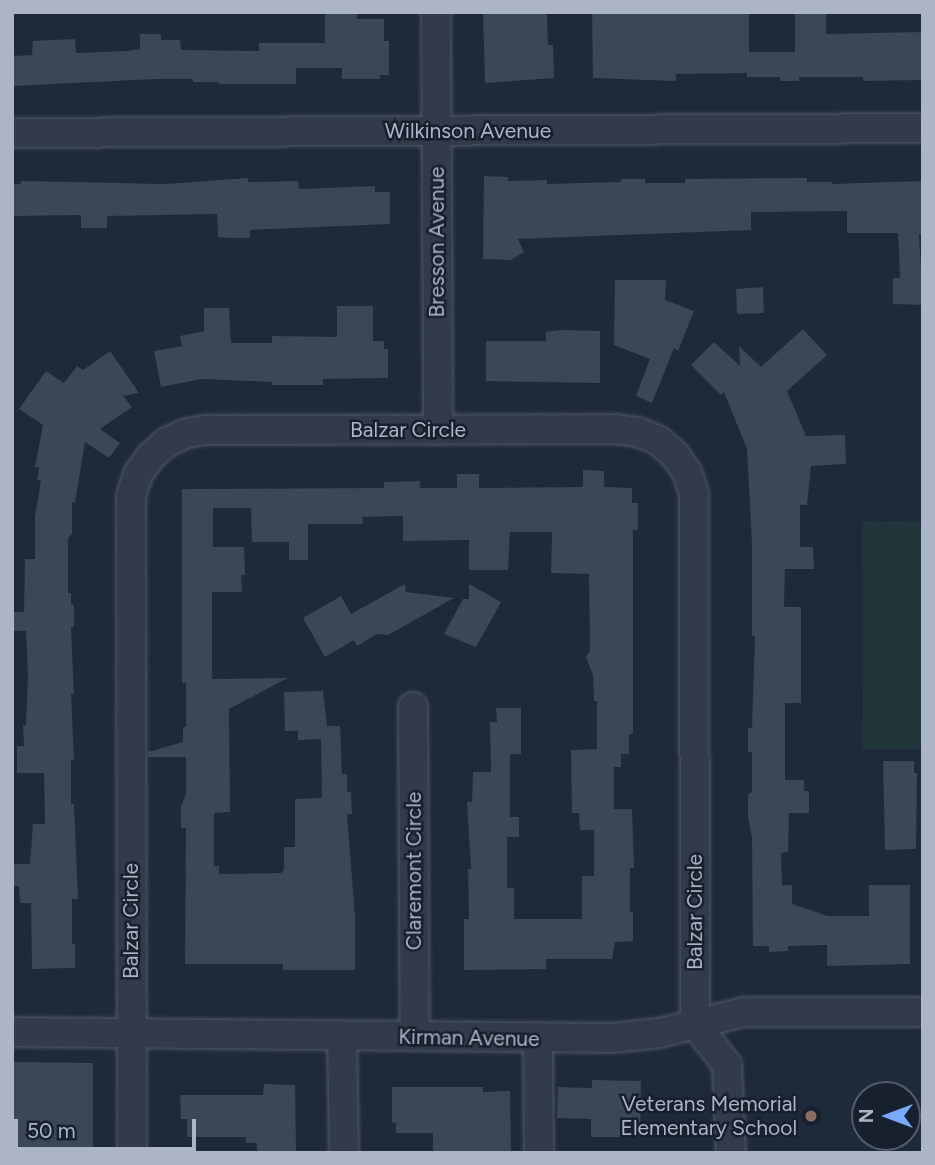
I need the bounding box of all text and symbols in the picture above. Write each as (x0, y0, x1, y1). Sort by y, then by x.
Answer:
street label: Wilkinson Avenue (385, 118, 551, 144)
street label: Bresson Avenue (424, 166, 450, 318)
street label: Balzar Circle (350, 417, 466, 443)
street label: Claremont Circle (401, 792, 427, 950)
street label: Balzar Circle (682, 854, 708, 970)
street label: Balzar Circle (118, 863, 144, 979)
street label: Kirman Avenue (398, 1024, 540, 1052)
north arrow (851, 1081, 921, 1151)
place label: Veterans Memorial Elementary School (621, 1091, 797, 1141)
scale bar (18, 1106, 200, 1150)
marker: Veterans Memorial Elementary School (803, 1108, 819, 1124)
text: N (855, 1109, 878, 1123)
text: 50 m (27, 1118, 76, 1143)

